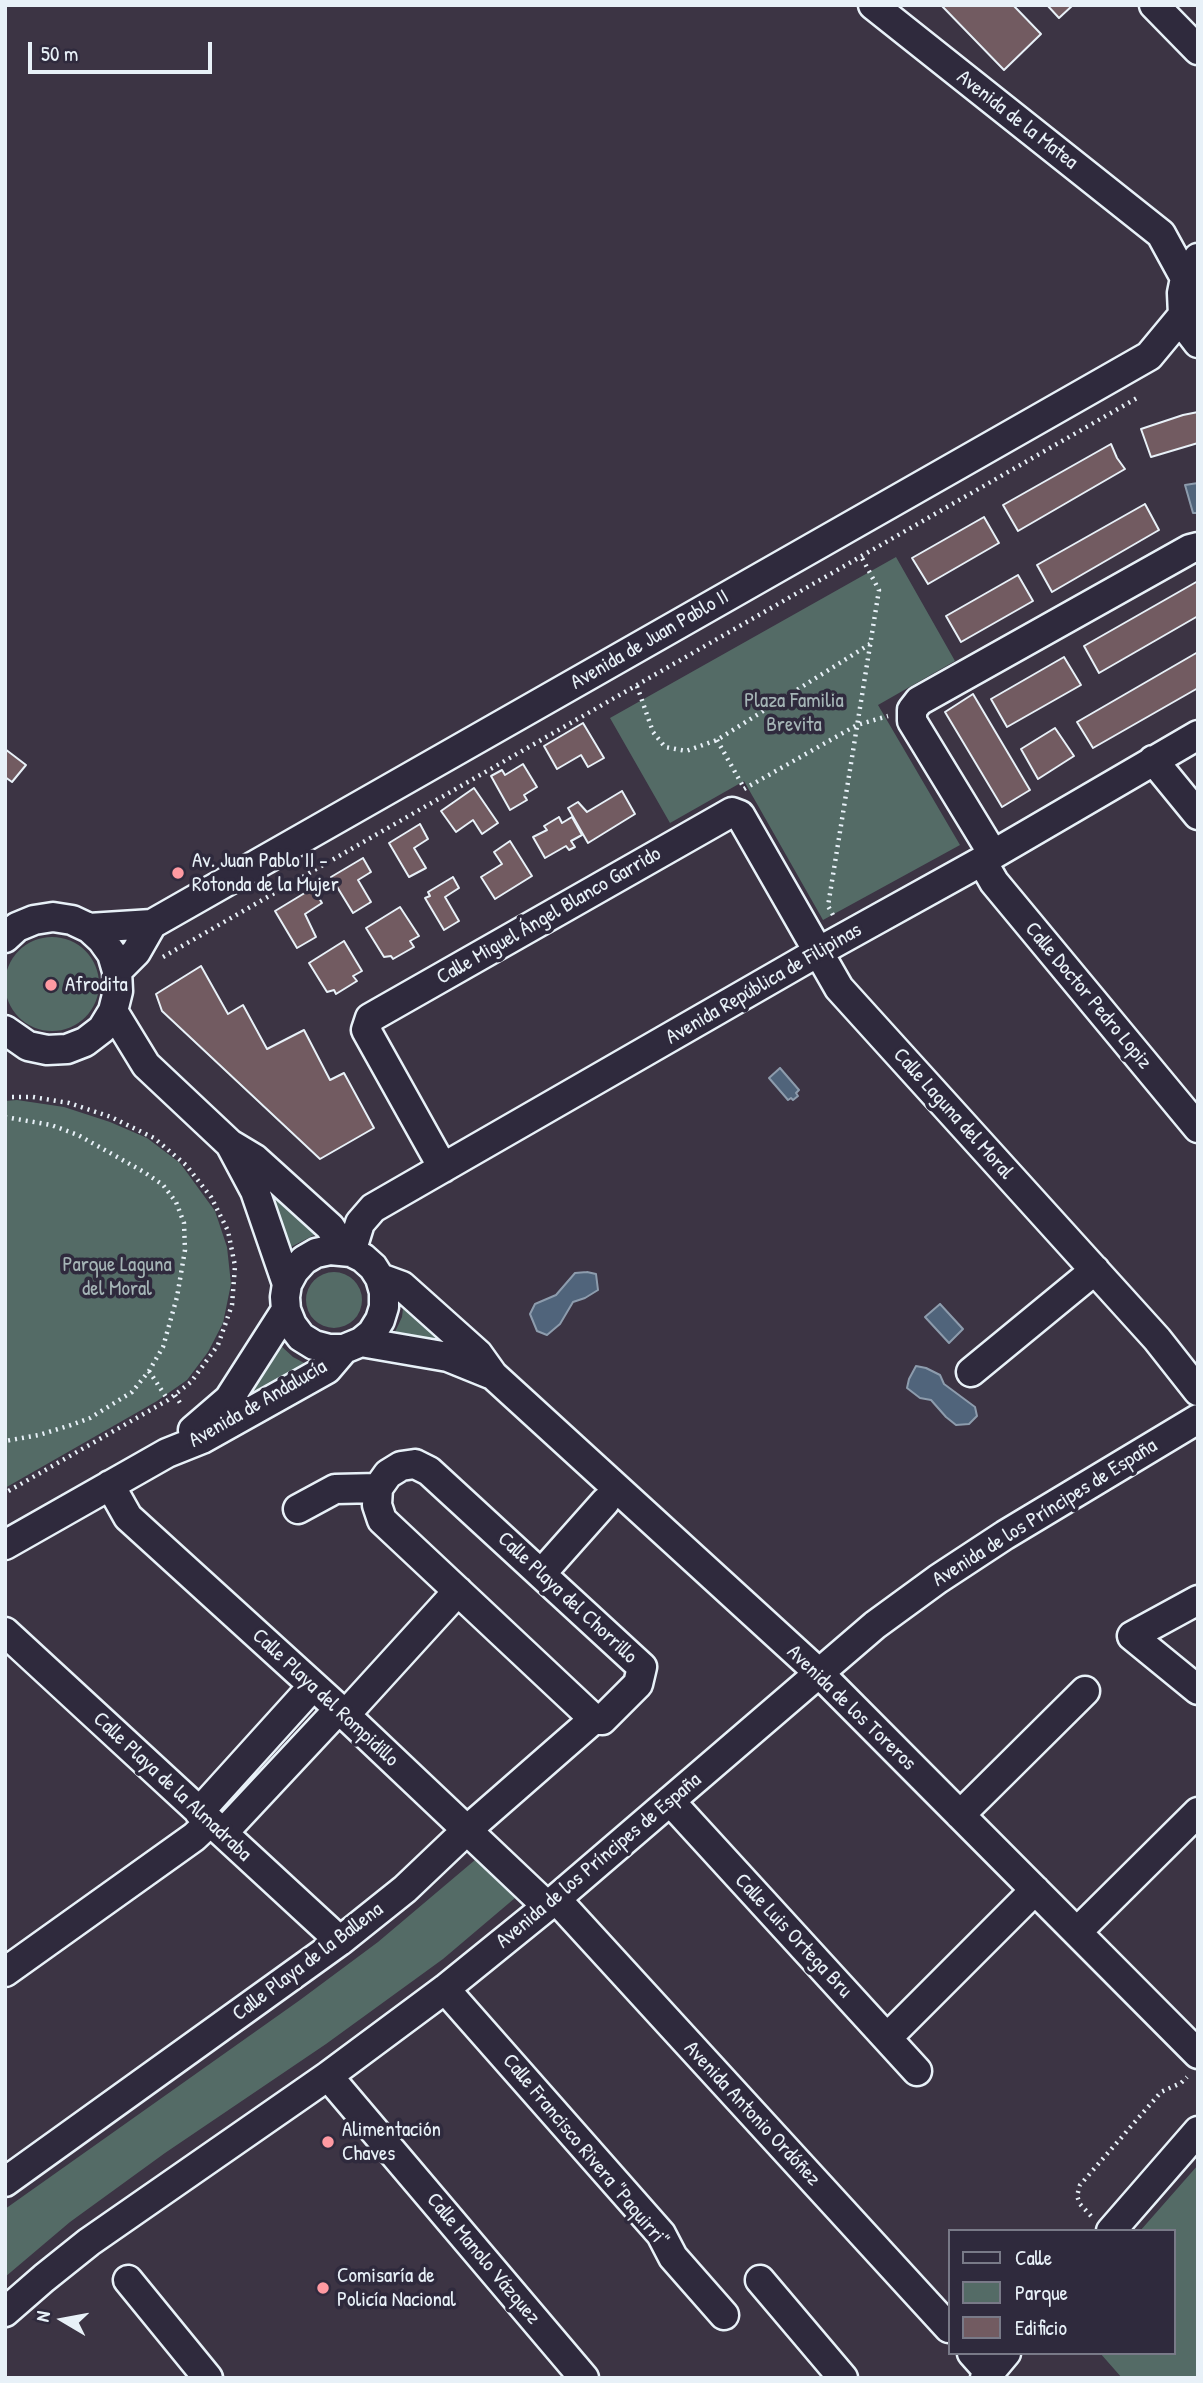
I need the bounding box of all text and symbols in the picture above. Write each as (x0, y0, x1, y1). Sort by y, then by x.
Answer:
scale bar (32, 28, 215, 72)
text: 50 m (41, 39, 78, 68)
street label: Avenida de la Matea (951, 65, 1083, 175)
street label: Avenida de Juan Pablo II (566, 585, 734, 695)
park label: Plaza Familia Brevita (744, 688, 844, 738)
street label: Calle Miguel Ángel Blanco Garrido (432, 841, 666, 991)
place label: Av. Juan Pablo II - Rotonda de la Mujer (192, 848, 339, 898)
marker: Av. Juan Pablo II - Rotonda de la Mujer (170, 865, 186, 881)
street label: Calle Doctor Pedro Lopiz (1019, 917, 1157, 1075)
street label: Avenida República de Filipinas (662, 918, 866, 1050)
place label: Afrodita (65, 972, 128, 998)
marker: Afrodita (43, 977, 59, 993)
street label: Calle Laguna del Moral (887, 1043, 1019, 1185)
park label: Parque Laguna del Moral (62, 1252, 172, 1302)
street label: Avenida de Andalucía (185, 1354, 331, 1454)
street label: Avenida de los Príncipes de España (928, 1433, 1162, 1593)
street label: Calle Playa del Chorrillo (492, 1527, 642, 1669)
street label: Calle Playa del Rompidillo (246, 1624, 404, 1772)
street label: Avenida de los Toreros (781, 1640, 921, 1776)
street label: Calle Playa de la Almadraba (87, 1707, 257, 1867)
street label: Avenida de los Príncipes de España (491, 1768, 707, 1954)
street label: Calle Luis Ortega Bru (729, 1869, 857, 2003)
street label: Calle Playa de la Ballena (228, 1897, 388, 2027)
street label: Avenida Antonio Ordóñez (678, 2036, 826, 2192)
street label: Calle Francisco Rivera "Paquirri" (497, 2049, 673, 2253)
place label: Alimentación Chaves (342, 2117, 441, 2167)
marker: Alimentación Chaves (320, 2134, 336, 2150)
street label: Calle Manolo Vázquez (421, 2188, 545, 2330)
legend (948, 2229, 1175, 2355)
text: Calle (1015, 2243, 1052, 2272)
place label: Comisaría de Policía Nacional (337, 2263, 456, 2313)
text: Parque (1015, 2278, 1068, 2307)
marker: Comisaría de Policía Nacional (315, 2280, 331, 2296)
north arrow (28, 2285, 98, 2355)
text: N (29, 2309, 56, 2324)
text: Edificio (1015, 2313, 1067, 2342)

